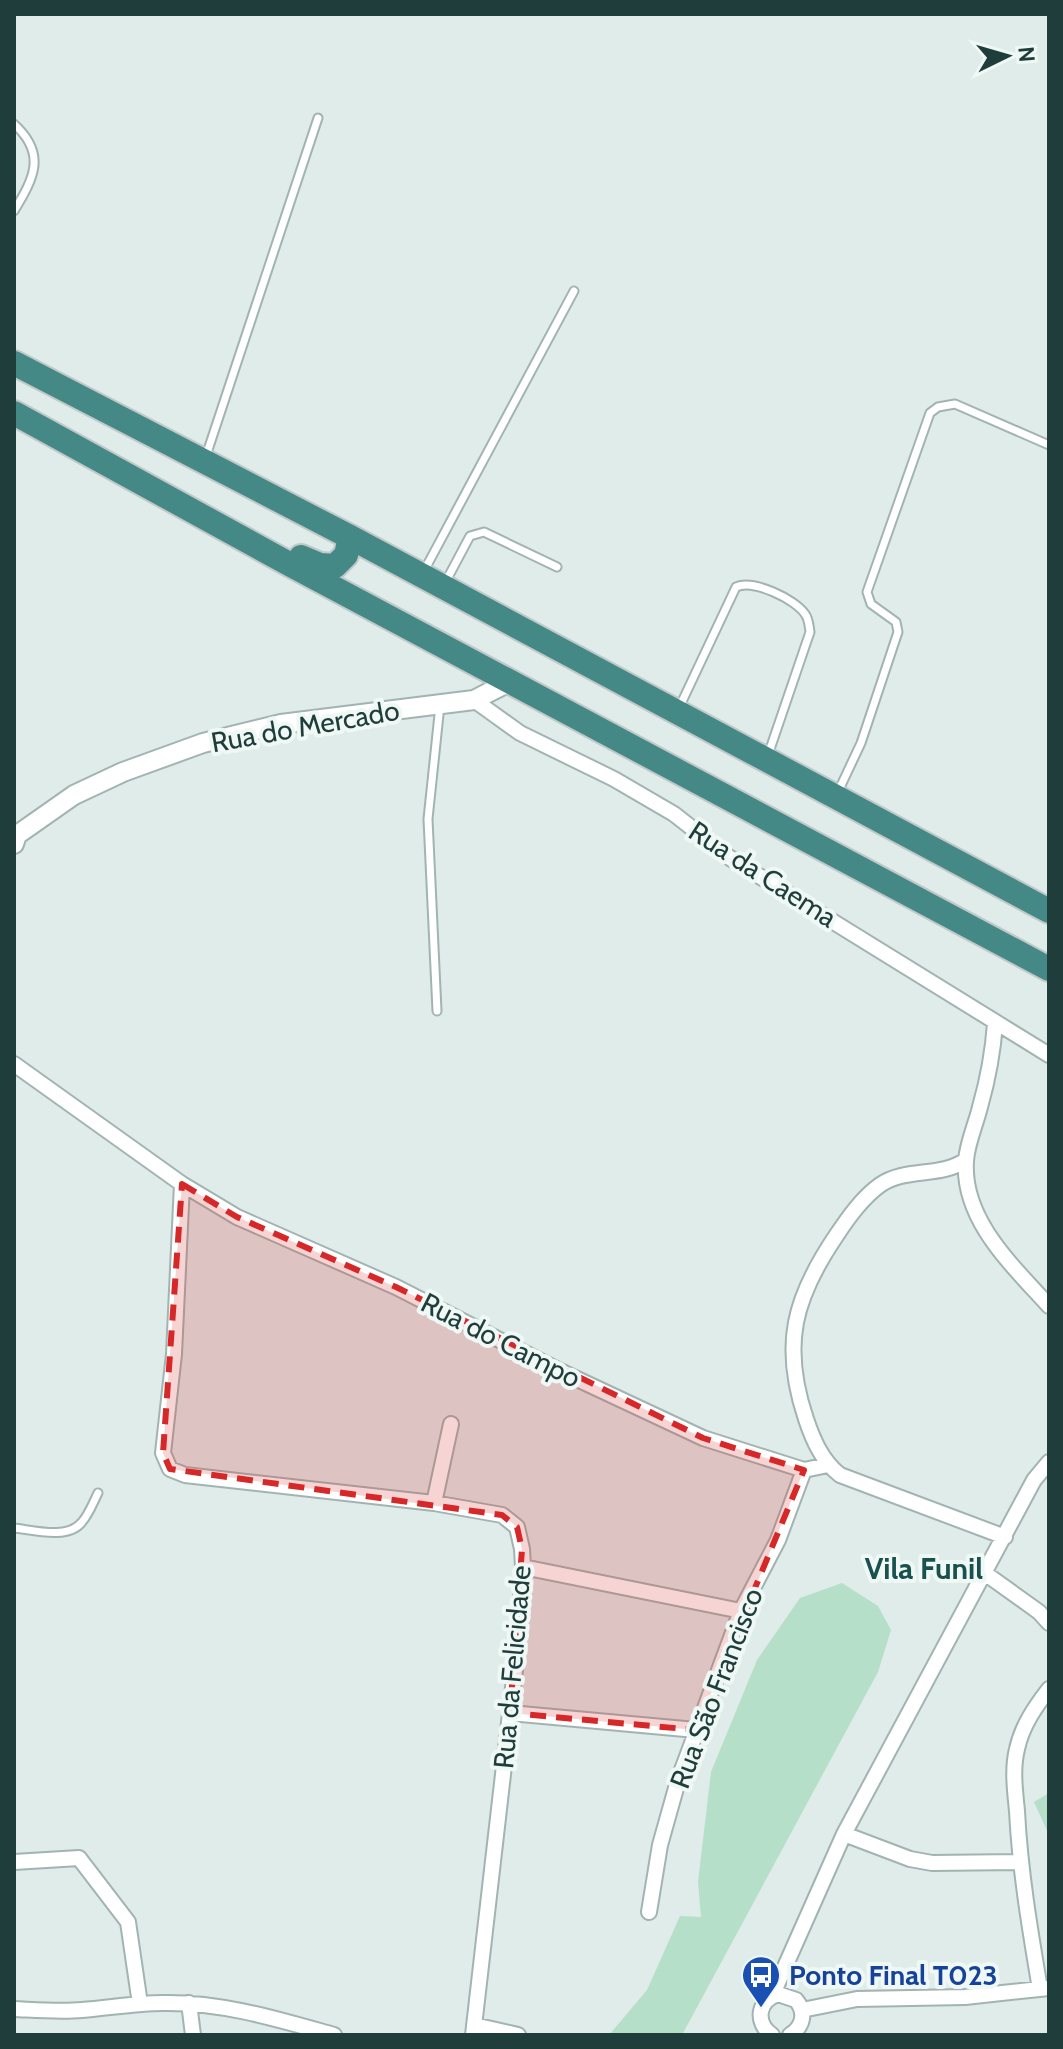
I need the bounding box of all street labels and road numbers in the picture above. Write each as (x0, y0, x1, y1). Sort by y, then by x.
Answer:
street label: Rua do Mercado (208, 693, 402, 759)
street label: Rua da Caema (683, 814, 844, 935)
street label: Rua do Campo (416, 1285, 586, 1395)
street label: Rua da Felicidade (486, 1564, 538, 1770)
street label: Rua São Francisco (662, 1583, 770, 1793)

